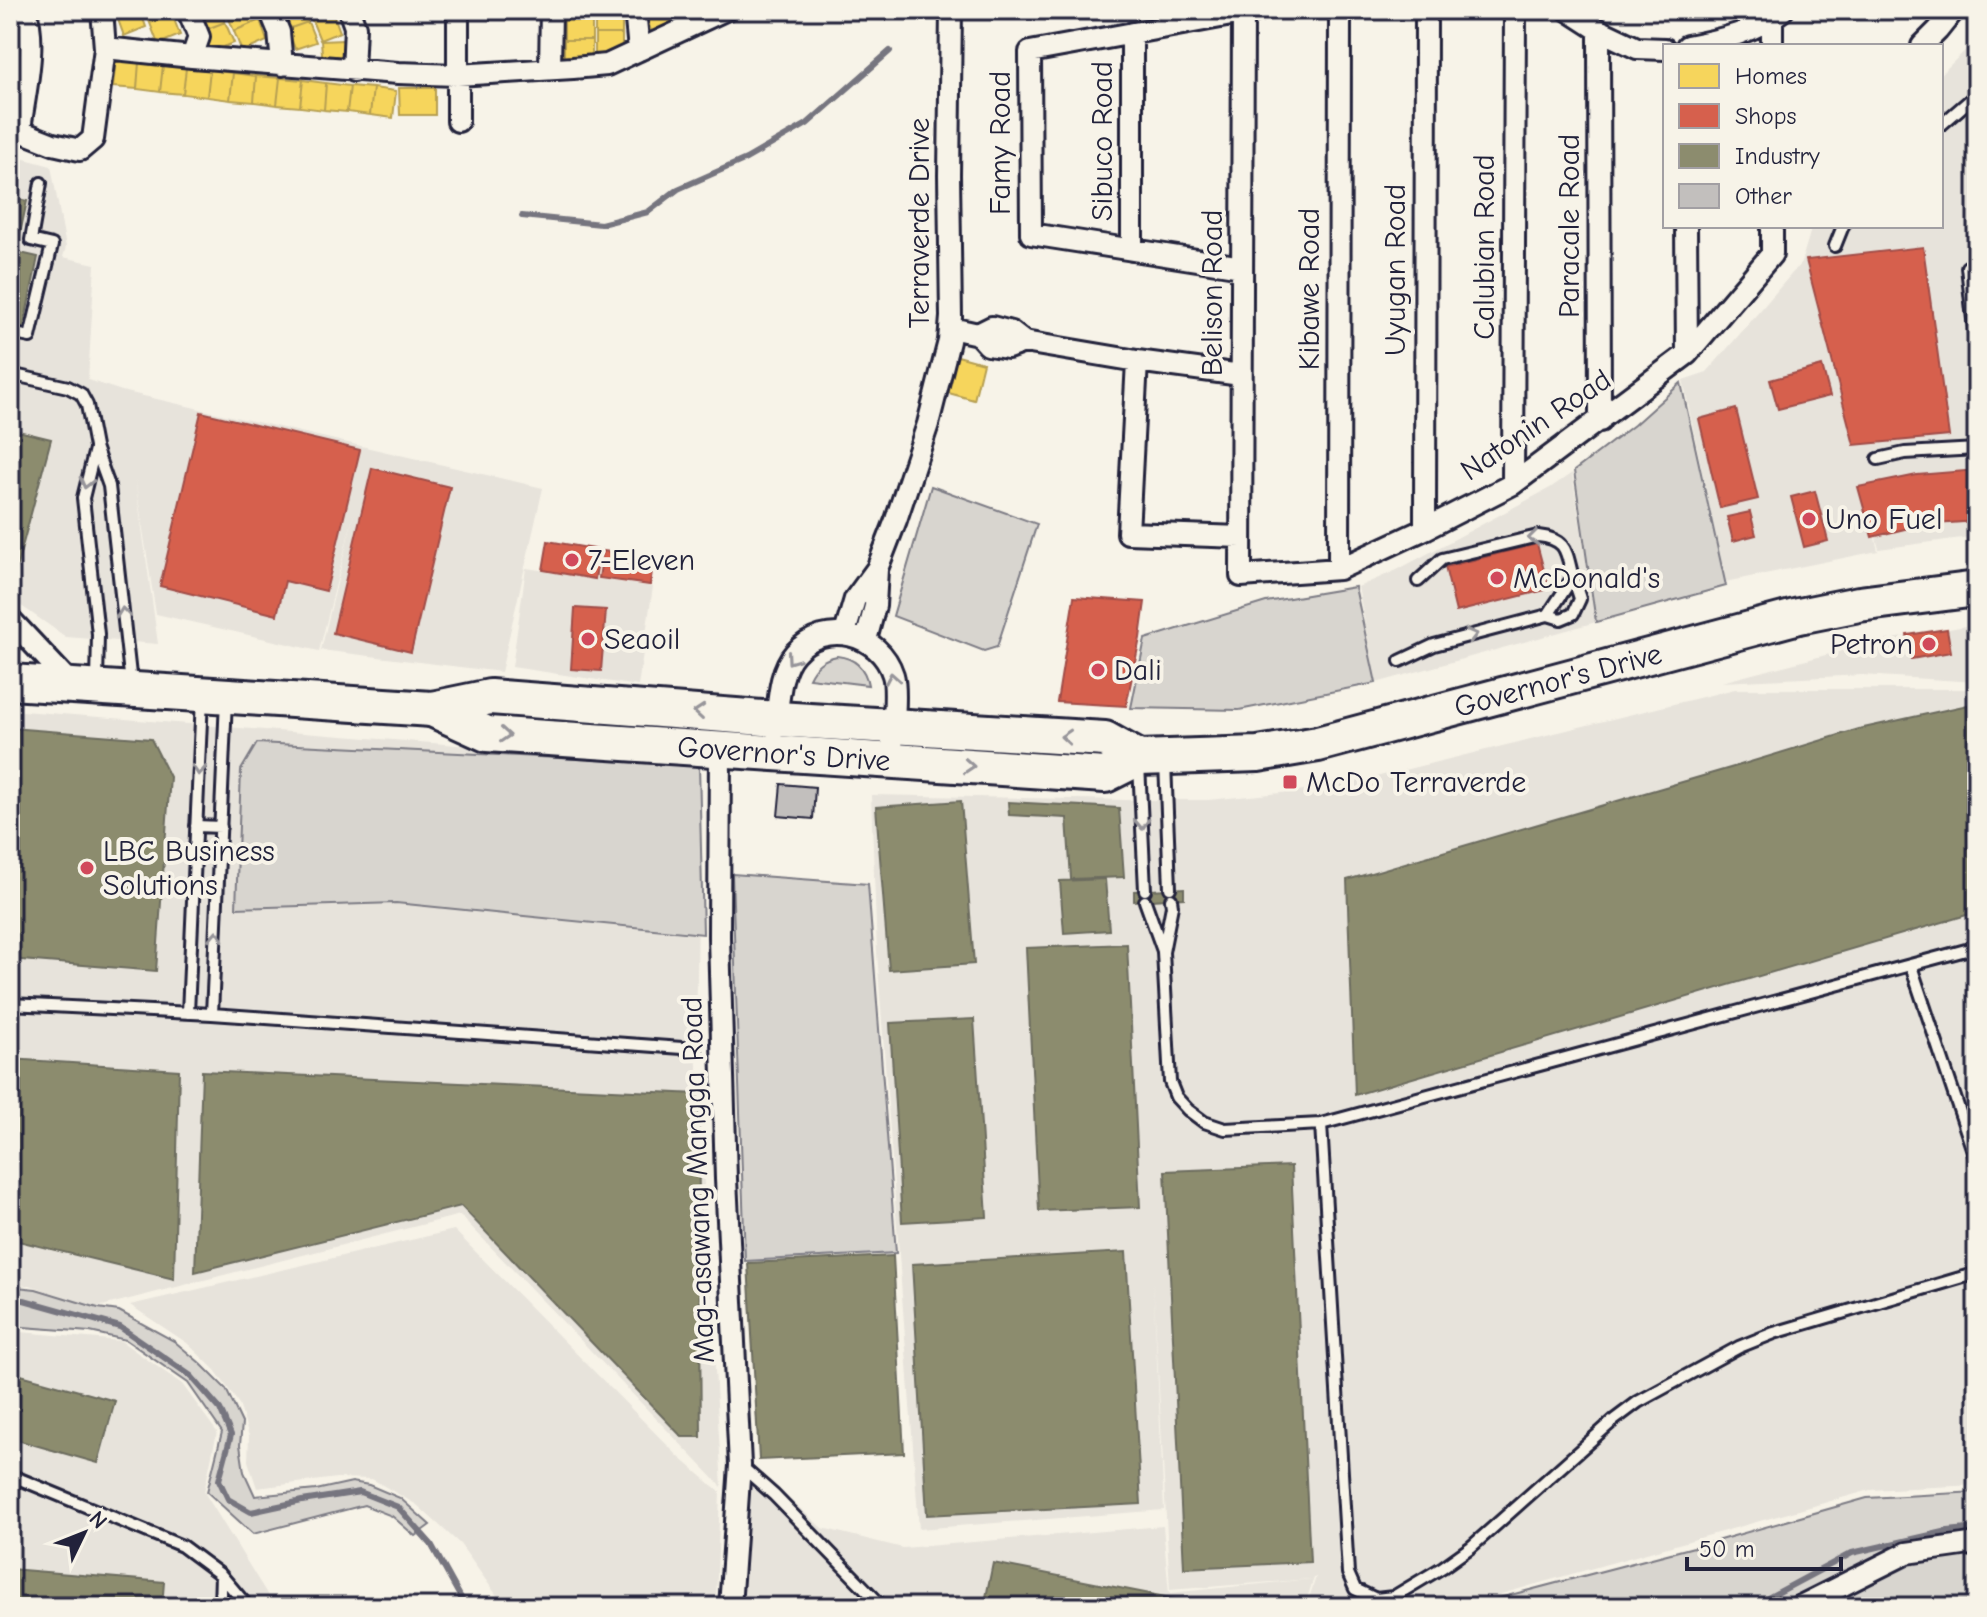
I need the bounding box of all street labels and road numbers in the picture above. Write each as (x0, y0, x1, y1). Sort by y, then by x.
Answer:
street label: Sibuco Road (1085, 61, 1120, 221)
street label: Famy Road (983, 71, 1018, 215)
street label: Terraverde Drive (902, 118, 937, 328)
street label: Paracale Road (1552, 134, 1587, 318)
street label: Calubian Road (1467, 154, 1502, 340)
street label: Uyugan Road (1378, 184, 1413, 356)
street label: Kibawe Road (1292, 208, 1327, 370)
street label: Belison Road (1195, 210, 1230, 376)
street label: Natonin Road (1454, 362, 1618, 488)
street label: Governor's Drive (1450, 636, 1666, 724)
street label: Governor's Drive (676, 729, 892, 778)
street label: Mag-asawang Mangga Road (674, 996, 722, 1364)

